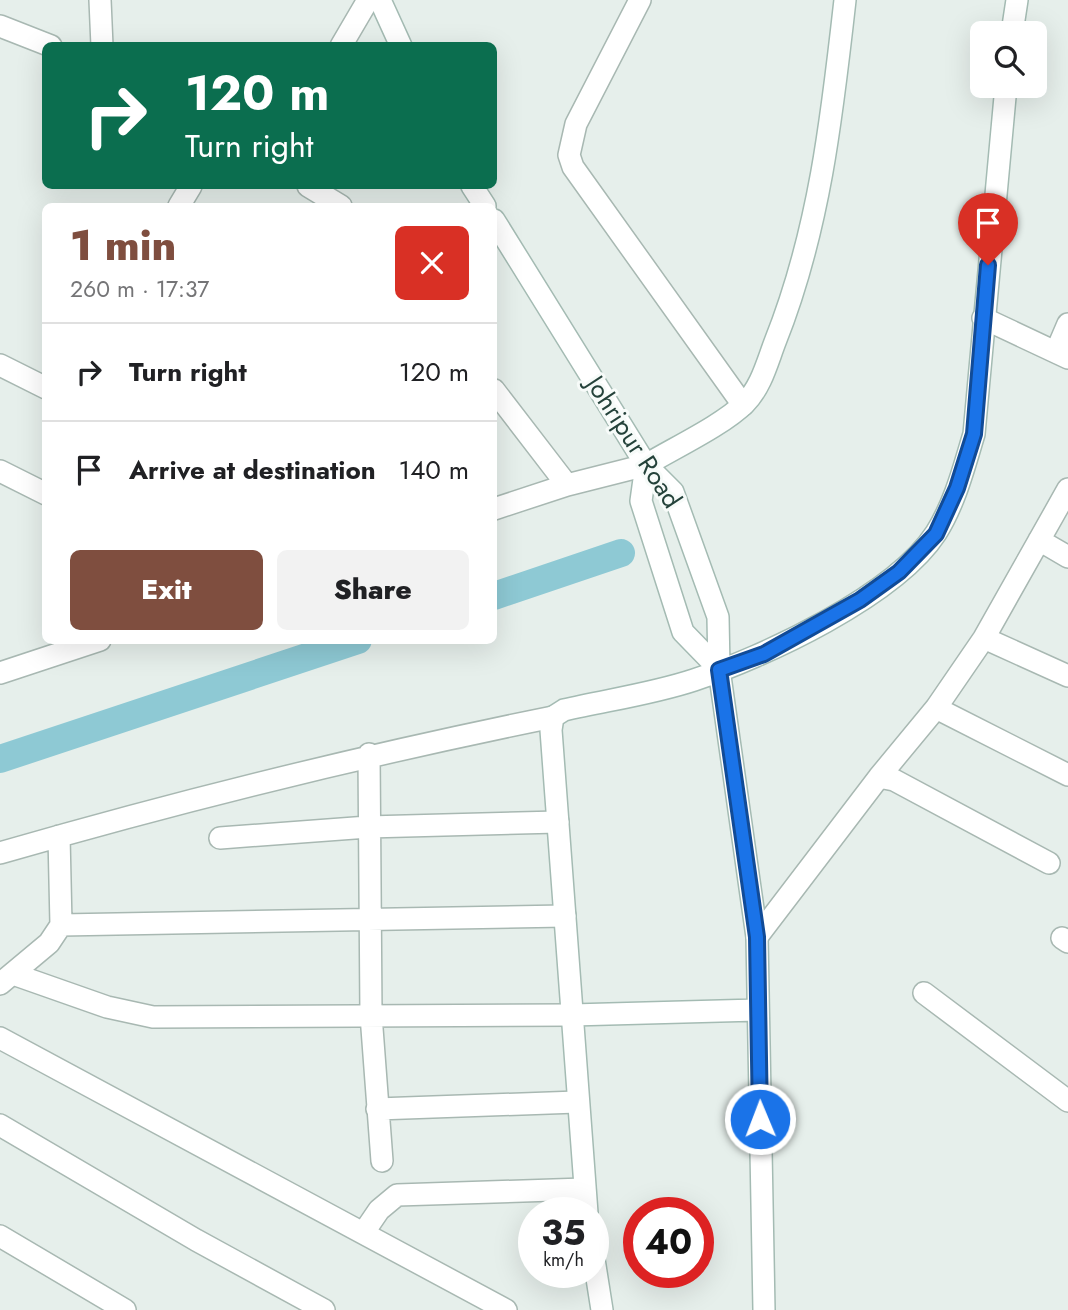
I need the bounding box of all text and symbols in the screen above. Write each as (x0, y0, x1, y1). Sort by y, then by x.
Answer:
map controls (970, 21, 1047, 98)
button: search (970, 21, 1047, 98)
text: 120 m (185, 58, 329, 128)
icon: right (70, 70, 161, 161)
text: Turn right (185, 123, 314, 169)
pin (958, 193, 1018, 265)
icon: arrive (969, 204, 1007, 242)
text: 1 min (70, 215, 176, 276)
button: close (395, 226, 469, 300)
text: 260 m · 17:37 (70, 272, 209, 306)
icon: right (70, 353, 108, 391)
text: Turn right (129, 353, 247, 391)
text: 120 m (399, 353, 469, 391)
street label: Johripur Road (575, 366, 691, 516)
icon: arrive (70, 451, 108, 489)
text: Arrive at destination (129, 451, 376, 489)
text: 140 m (398, 451, 469, 489)
button: Exit (70, 550, 263, 630)
button: Share (277, 550, 469, 630)
position arrow (723, 1082, 797, 1156)
speed limit sign: 40 (623, 1197, 714, 1288)
text: 35 (541, 1208, 586, 1258)
text: km/h (543, 1247, 584, 1273)

